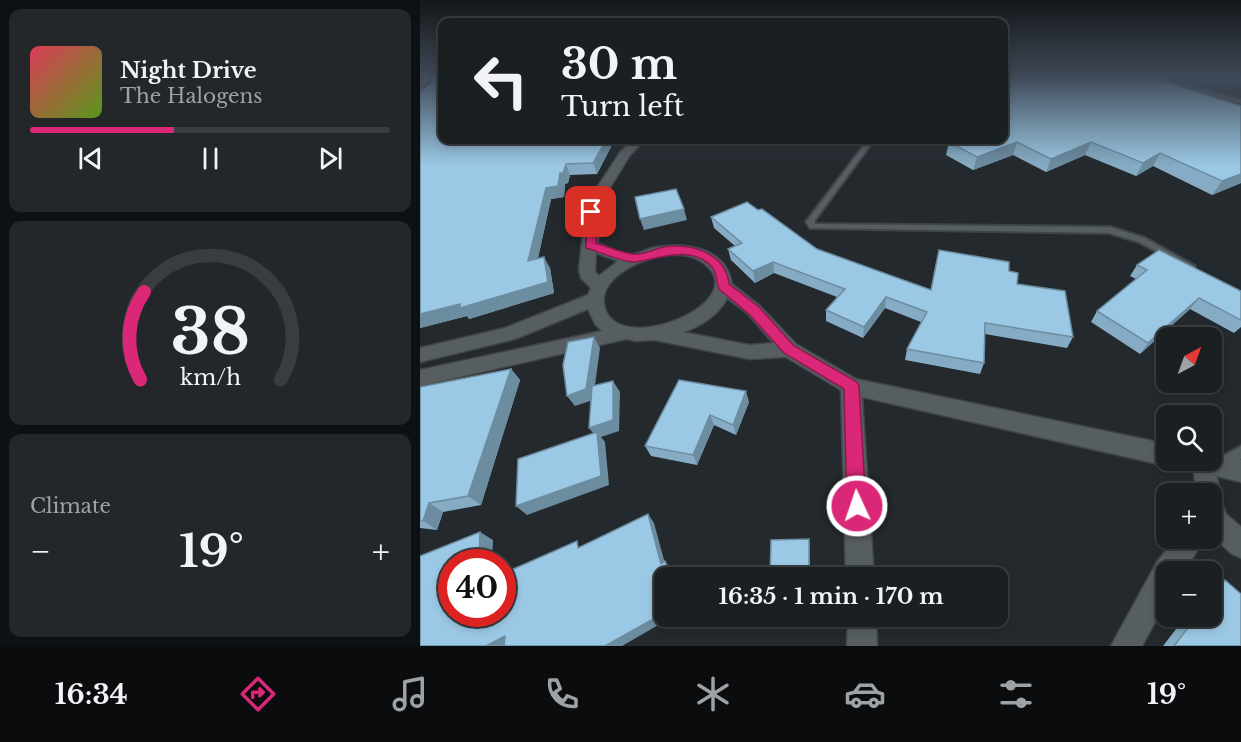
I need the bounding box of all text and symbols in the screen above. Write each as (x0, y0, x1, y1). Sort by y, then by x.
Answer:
text: 30 m (561, 38, 677, 90)
icon: left (462, 42, 540, 120)
text: Night Drive (120, 57, 257, 84)
text: The Halogens (120, 84, 262, 108)
text: Turn left (561, 90, 684, 123)
icon: previous (74, 142, 107, 175)
icon: pause (194, 142, 227, 175)
icon: next (314, 142, 347, 175)
pin (565, 186, 616, 237)
icon: arrive (574, 195, 607, 228)
text: 38 (170, 293, 250, 371)
north arrow (1156, 327, 1222, 393)
map controls (1156, 327, 1222, 627)
text: km/h (180, 364, 241, 391)
button: search (1156, 405, 1222, 471)
position arrow (825, 474, 889, 538)
button: + (1156, 483, 1222, 549)
text: Climate (30, 494, 111, 518)
text: 19° (179, 523, 244, 579)
text: − (30, 531, 51, 572)
text: + (372, 531, 390, 572)
speed limit sign: 40 (438, 549, 516, 627)
button: − (1156, 561, 1222, 627)
text: 16:35 · 1 min · 170 m (719, 583, 944, 610)
icon: directions (237, 673, 279, 715)
icon: music (389, 673, 431, 715)
icon: phone (541, 673, 583, 715)
icon: climate (692, 673, 734, 715)
icon: car (844, 673, 886, 715)
icon: filters (995, 673, 1037, 715)
text: 16:34 (55, 678, 128, 711)
text: 19° (1147, 678, 1186, 711)

